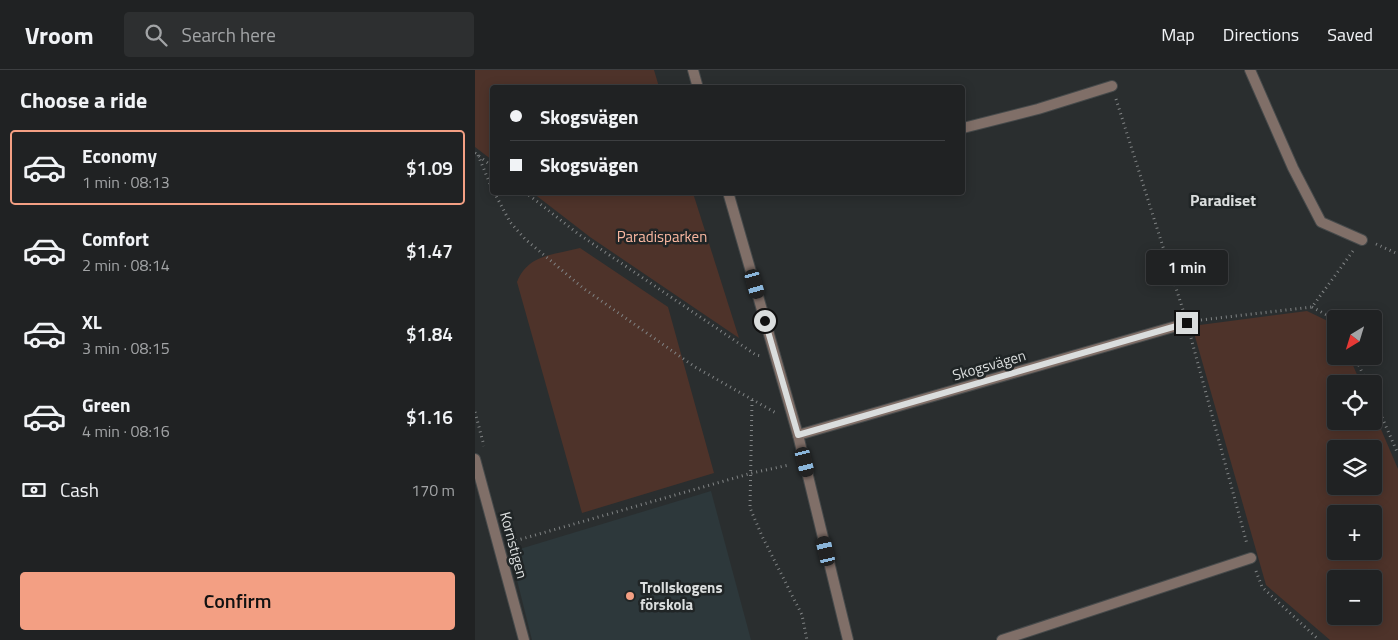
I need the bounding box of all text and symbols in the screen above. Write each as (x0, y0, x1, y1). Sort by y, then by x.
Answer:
search box (124, 12, 474, 57)
text: Vroom (25, 17, 94, 53)
text: Search here (182, 20, 276, 49)
icon: search (142, 21, 170, 49)
text: Map (1161, 21, 1195, 48)
text: Directions (1223, 21, 1299, 48)
text: Saved (1327, 21, 1373, 48)
text: Choose a ride (20, 83, 147, 117)
text: Skogsvägen (540, 102, 638, 131)
text: Economy (82, 141, 157, 170)
icon: car (22, 145, 67, 190)
text: Skogsvägen (540, 150, 638, 179)
text: $1.09 (406, 153, 453, 182)
text: 1 min · 08:13 (82, 170, 170, 194)
district label: Paradiset (1190, 188, 1256, 212)
text: Comfort (82, 224, 149, 253)
park label: Paradisparken (617, 225, 707, 248)
icon: car (22, 228, 67, 273)
text: $1.47 (406, 236, 453, 265)
callout: 1 min (1146, 250, 1228, 286)
text: 2 min · 08:14 (82, 253, 170, 277)
text: 1 min (1168, 255, 1206, 279)
car (743, 268, 766, 300)
text: XL (82, 307, 102, 336)
route start (754, 310, 776, 332)
north arrow (1327, 310, 1383, 365)
map controls (1327, 310, 1382, 625)
icon: car (22, 311, 67, 356)
route end (1176, 312, 1198, 334)
text: $1.84 (406, 319, 453, 348)
text: 3 min · 08:15 (82, 336, 170, 360)
street label: Skogsvägen (950, 344, 1028, 386)
button: locate (1327, 375, 1382, 430)
text: Green (82, 390, 131, 419)
icon: car (22, 394, 67, 439)
text: $1.16 (406, 402, 453, 431)
text: 4 min · 08:16 (82, 419, 170, 443)
button: layers (1327, 440, 1382, 495)
car (794, 446, 815, 478)
text: Cash (60, 475, 99, 504)
icon: cash (20, 476, 48, 504)
text: 170 m (411, 478, 455, 502)
button: + (1327, 505, 1382, 560)
street label: Kornstigen (494, 509, 534, 581)
car (815, 535, 836, 567)
button: − (1327, 570, 1382, 625)
button: Confirm (20, 572, 455, 630)
place label: Trollskogens förskola (640, 576, 722, 616)
marker: Trollskogens förskola (624, 590, 636, 602)

